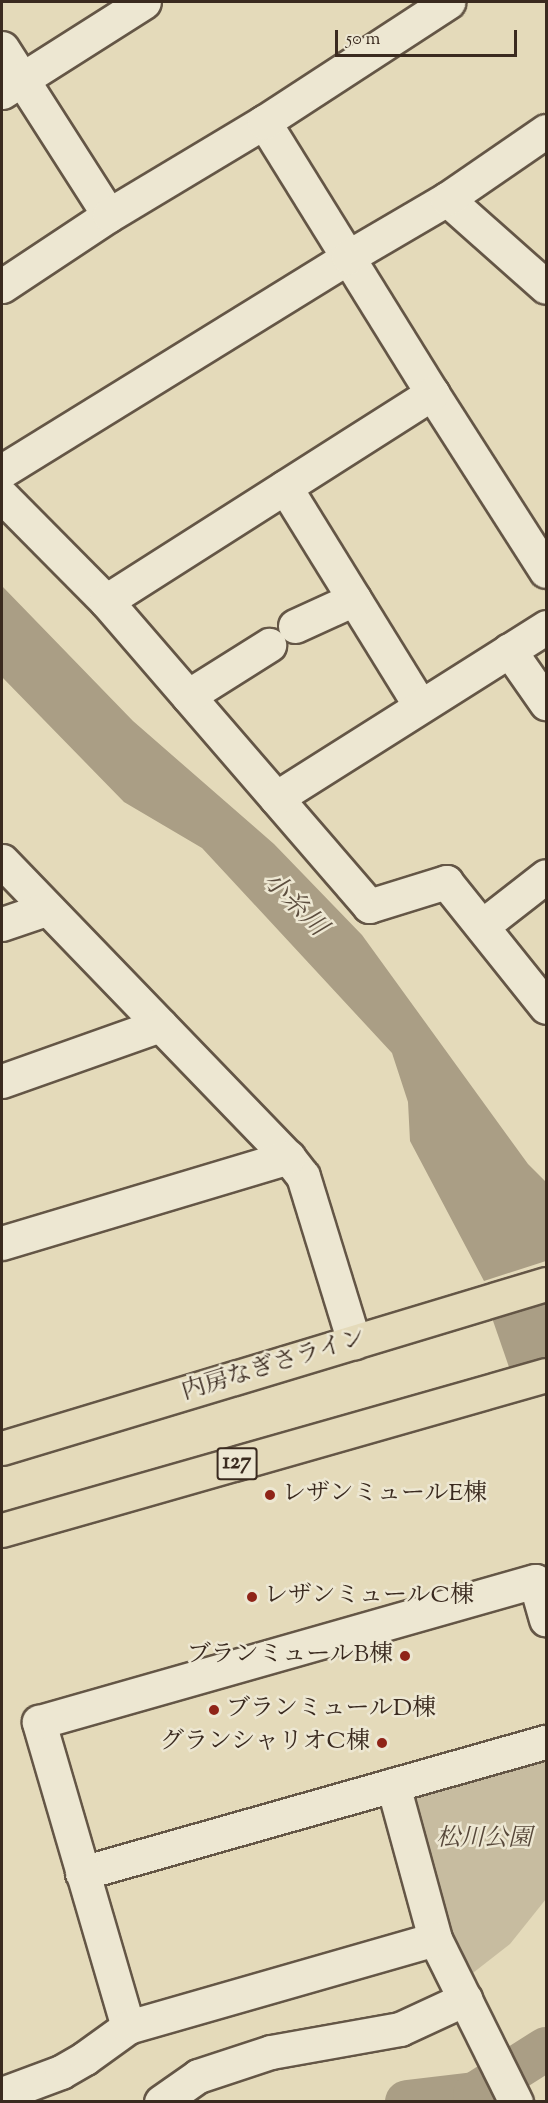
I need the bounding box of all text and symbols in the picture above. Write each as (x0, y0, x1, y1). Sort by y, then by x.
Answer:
scale bar (338, 18, 520, 56)
text: 50 m (346, 27, 380, 53)
water label: 小糸川 (255, 866, 333, 944)
street label: 内房なぎさライン (178, 1324, 370, 1408)
road number: 127 (216, 1445, 258, 1483)
place label: レザンミュールE棟 (282, 1481, 488, 1509)
marker: レザンミュールE棟 (263, 1488, 277, 1502)
place label: レザンミュールC棟 (264, 1583, 475, 1611)
marker: レザンミュールC棟 (245, 1590, 259, 1604)
place label: ブランミュールB棟 (186, 1642, 393, 1670)
marker: ブランミュールB棟 (398, 1649, 412, 1663)
place label: ブランミュールD棟 (226, 1696, 437, 1724)
marker: ブランミュールD棟 (207, 1703, 221, 1717)
place label: グランシャリオC棟 (159, 1729, 370, 1757)
marker: グランシャリオC棟 (375, 1736, 389, 1750)
park label: 松川公園 (436, 1826, 532, 1854)

